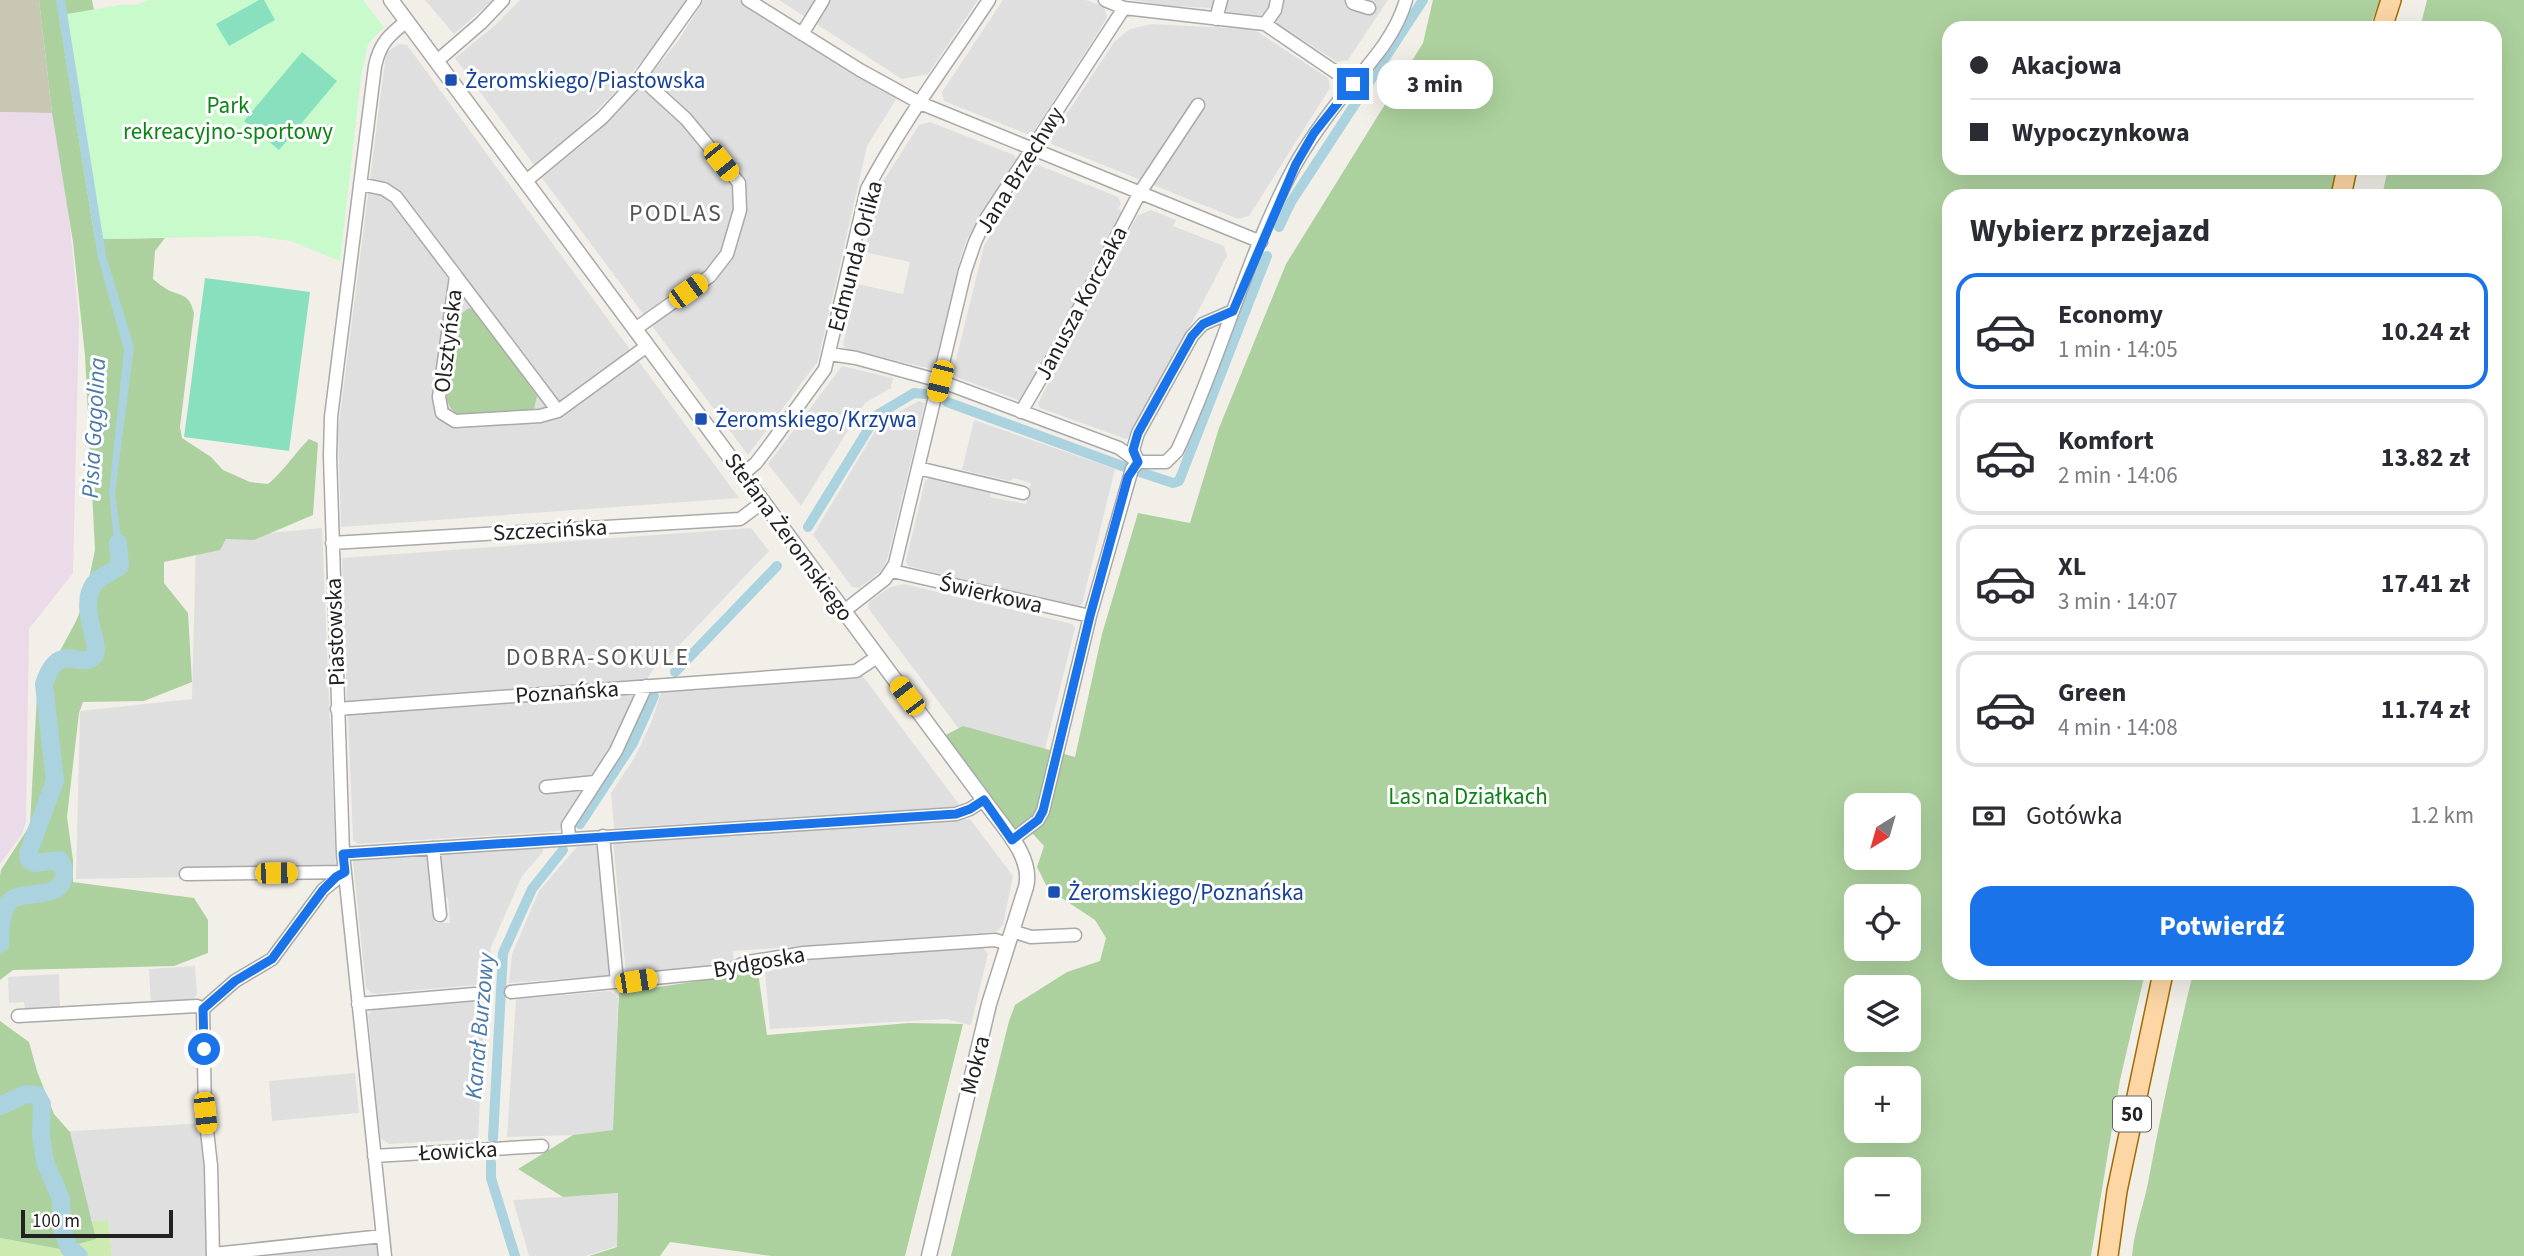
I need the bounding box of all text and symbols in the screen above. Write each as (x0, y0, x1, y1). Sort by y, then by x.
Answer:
text: Akacjowa (2012, 47, 2122, 84)
callout: 3 min (1378, 60, 1493, 108)
place label: Żeromskiego/Piastowska (465, 64, 705, 97)
route end (1337, 68, 1369, 100)
text: 3 min (1407, 68, 1463, 101)
marker: Żeromskiego/Piastowska (443, 72, 459, 88)
park label: Park rekreacyjno-sportowy (123, 89, 333, 148)
street label: Jana Brzechwy (968, 100, 1072, 240)
text: Wypoczynkowa (2012, 114, 2190, 151)
car (700, 139, 743, 185)
street label: Edmunda Orlika (819, 177, 891, 335)
district label: PODLAS (629, 196, 723, 231)
text: Wybierz przejazd (1970, 208, 2210, 254)
street label: Janusza Korczaka (1026, 220, 1136, 386)
car (665, 270, 712, 312)
street label: Olsztyńska (425, 287, 471, 395)
text: Economy (2058, 296, 2163, 333)
icon: car (1974, 300, 2037, 363)
text: 10.24 zł (2381, 313, 2470, 350)
text: 1 min · 14:05 (2058, 333, 2178, 366)
water label: Pisia Gągolina (73, 357, 115, 499)
car (925, 358, 956, 404)
place label: Żeromskiego/Krzywa (715, 403, 917, 436)
marker: Żeromskiego/Krzywa (693, 411, 709, 427)
text: Komfort (2058, 422, 2154, 459)
icon: car (1974, 426, 2037, 489)
text: 13.82 zł (2381, 439, 2470, 476)
street label: Stefana Żeromskiego (716, 446, 862, 628)
text: 2 min · 14:06 (2058, 459, 2178, 492)
street label: Szczecińska (492, 511, 608, 549)
text: XL (2058, 548, 2086, 585)
icon: car (1974, 552, 2037, 615)
text: 17.41 zł (2381, 565, 2470, 602)
street label: Świerkowa (936, 566, 1046, 622)
street label: Piastowska (317, 577, 353, 687)
text: 3 min · 14:07 (2058, 585, 2178, 618)
district label: DOBRA-SOKULE (506, 640, 690, 675)
street label: Poznańska (514, 672, 620, 712)
car (886, 673, 929, 719)
text: Green (2058, 674, 2126, 711)
icon: car (1974, 678, 2037, 741)
text: 11.74 zł (2381, 691, 2470, 728)
text: 4 min · 14:08 (2058, 711, 2178, 744)
park label: Las na Działkach (1388, 780, 1548, 813)
north arrow (1844, 793, 1922, 870)
map controls (1844, 793, 1921, 1234)
icon: cash (1970, 797, 2008, 835)
text: Gotówka (2026, 797, 2123, 834)
text: 1.2 km (2410, 799, 2474, 832)
car (255, 862, 298, 884)
place label: Żeromskiego/Poznańska (1068, 876, 1304, 909)
marker: Żeromskiego/Poznańska (1046, 884, 1062, 900)
button: locate (1844, 884, 1921, 961)
button: Potwierdź (1970, 886, 2474, 966)
street label: Bydgoska (710, 938, 808, 986)
water label: Kanał Burzowy (456, 950, 504, 1101)
car (614, 967, 659, 995)
button: layers (1844, 975, 1921, 1052)
street label: Mokra (952, 1032, 998, 1098)
route start (188, 1033, 220, 1065)
button: + (1844, 1066, 1921, 1143)
car (193, 1091, 218, 1135)
road number: 50 (2113, 1096, 2151, 1132)
street label: Łowicka (417, 1132, 498, 1170)
button: − (1844, 1157, 1921, 1234)
scale bar (21, 1207, 173, 1239)
text: 100 m (32, 1208, 80, 1235)

